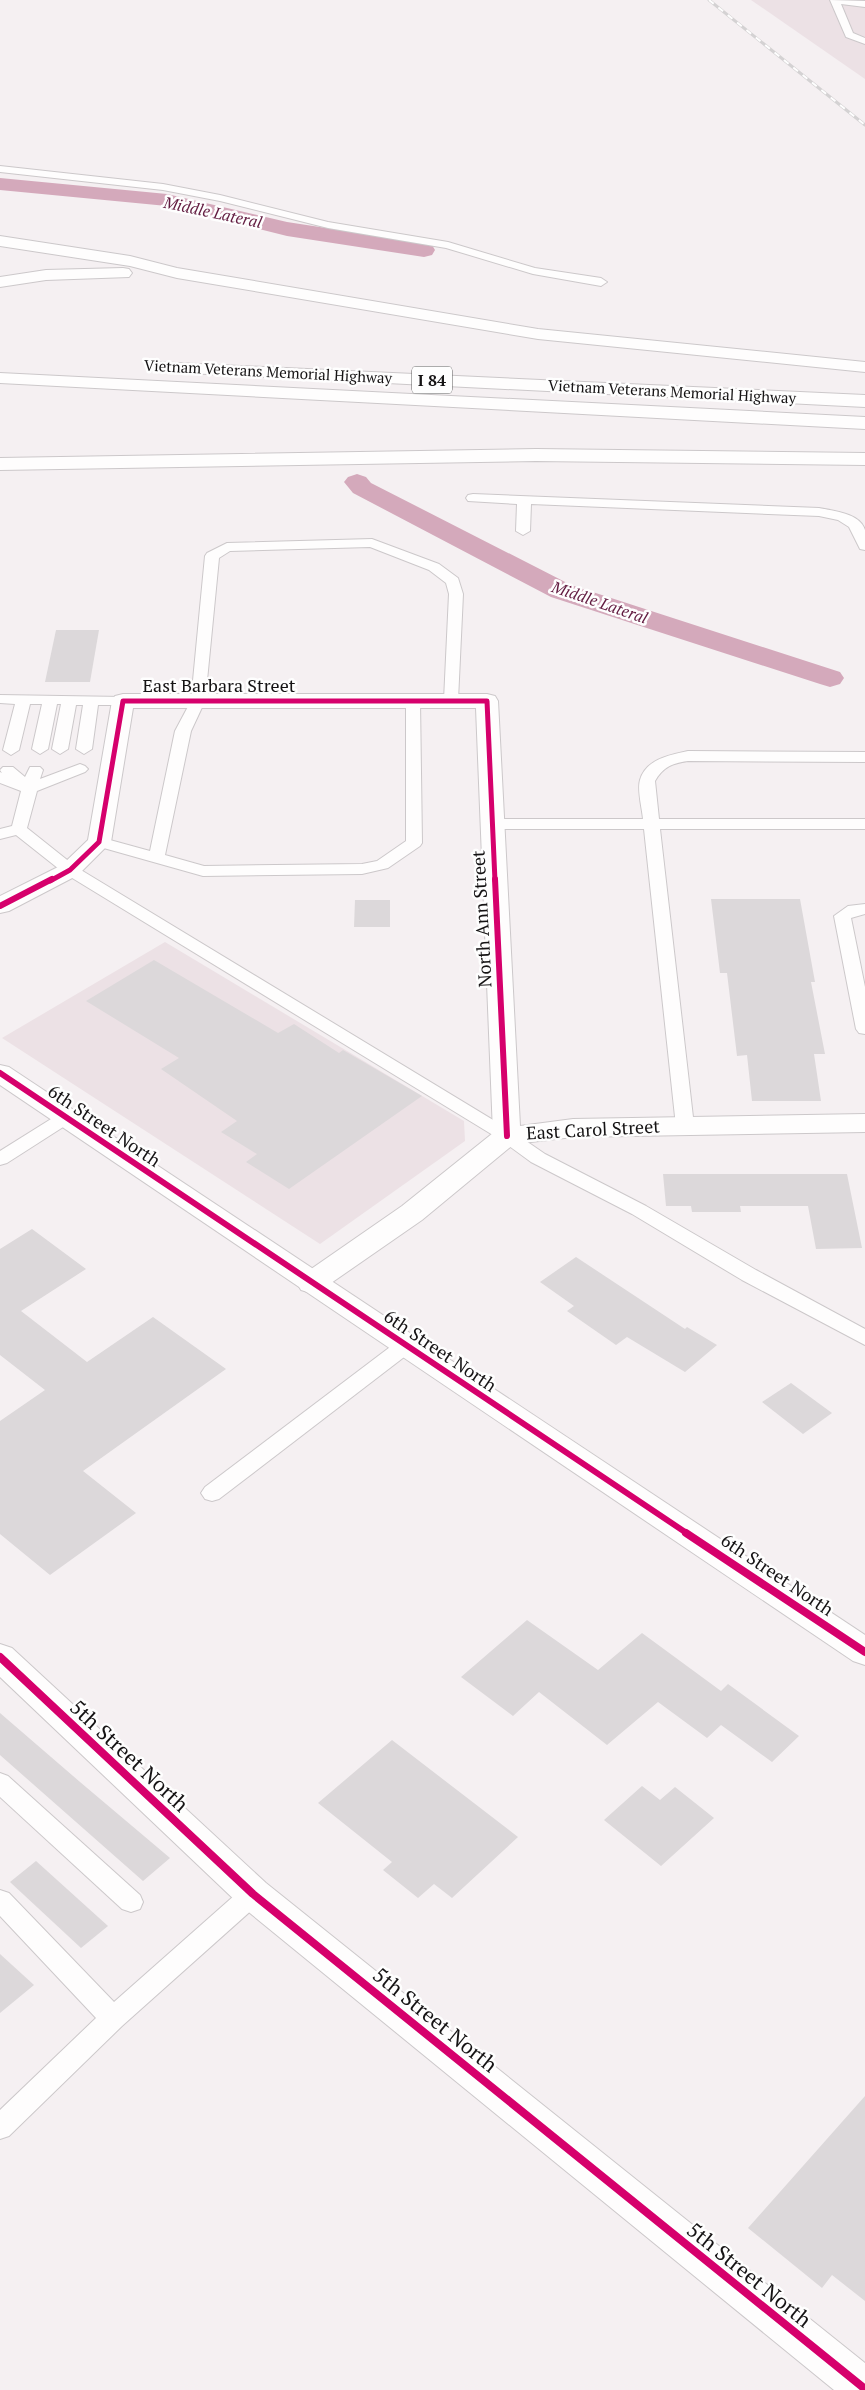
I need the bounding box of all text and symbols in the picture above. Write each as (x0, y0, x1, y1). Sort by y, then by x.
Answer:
water label: Middle Lateral (161, 191, 265, 233)
street label: Vietnam Veterans Memorial Highway (143, 355, 393, 388)
road number: I 84 (412, 366, 452, 394)
street label: Vietnam Veterans Memorial Highway (547, 375, 797, 408)
water label: Middle Lateral (548, 575, 651, 629)
street label: East Barbara Street (143, 673, 296, 697)
street label: North Ann Street (465, 850, 497, 988)
street label: 6th Street North (44, 1079, 166, 1172)
street label: East Carol Street (526, 1114, 661, 1144)
street label: 6th Street North (380, 1304, 502, 1397)
street label: 6th Street North (717, 1528, 839, 1621)
street label: 5th Street North (64, 1693, 195, 1818)
street label: 5th Street North (367, 1960, 504, 2078)
street label: 5th Street North (681, 2215, 818, 2333)

